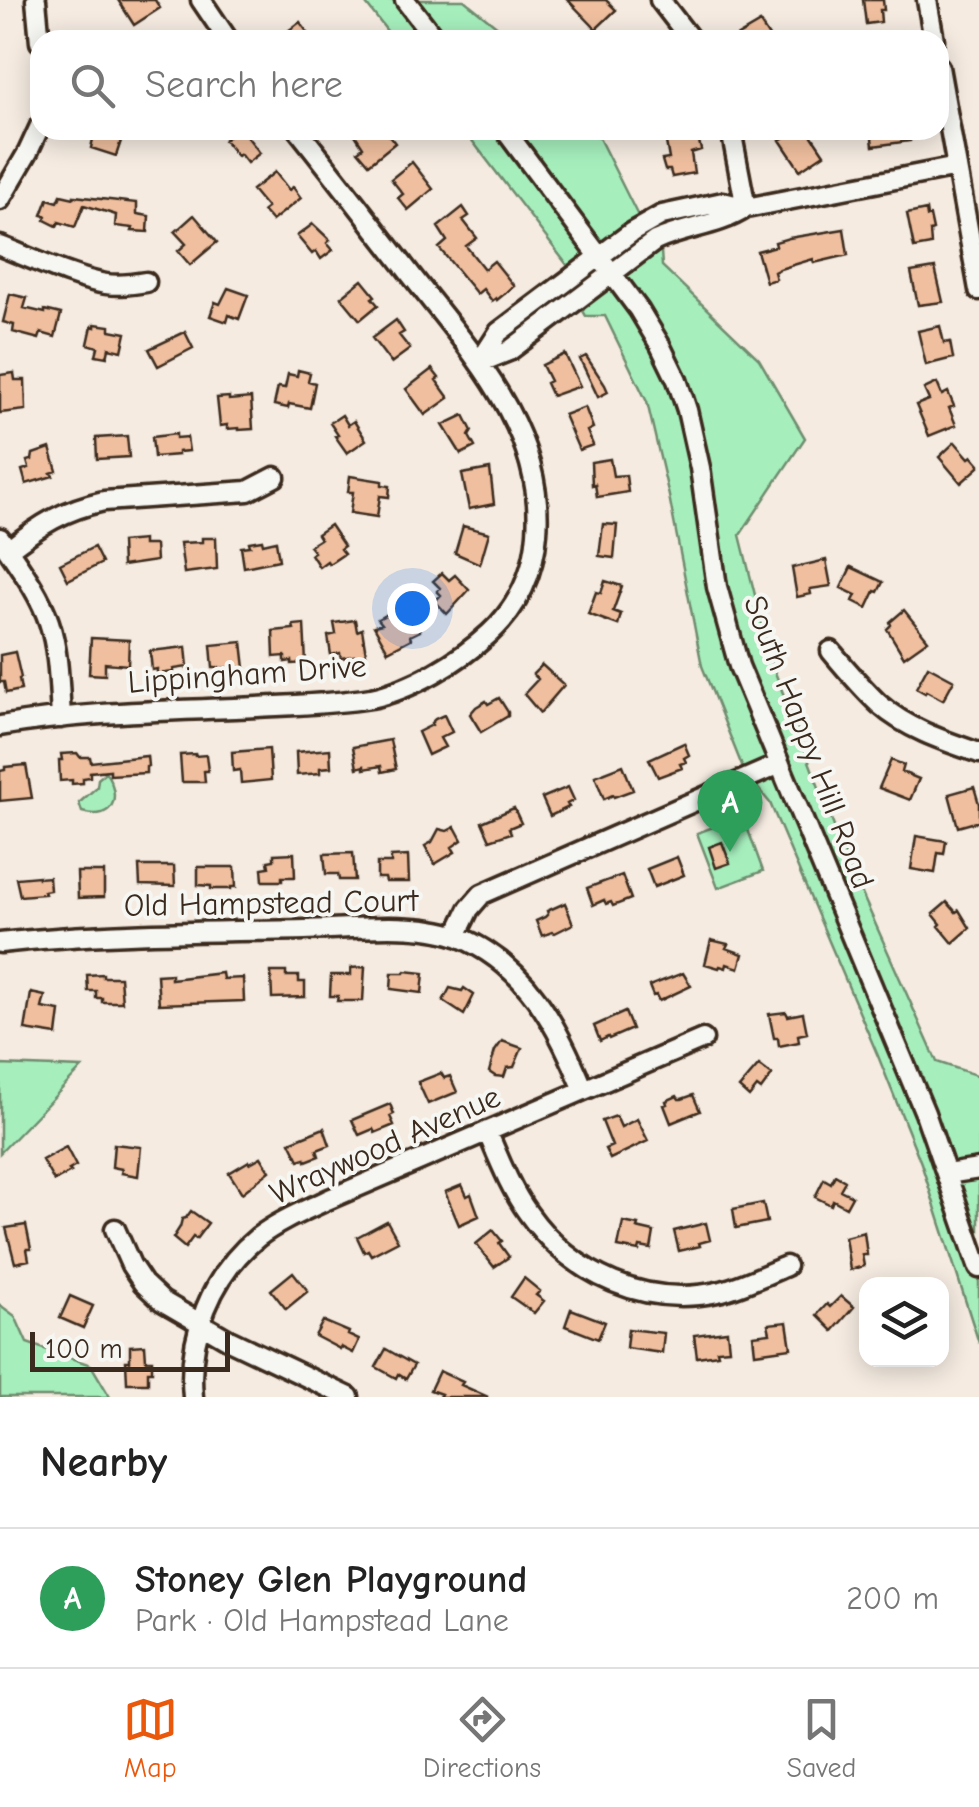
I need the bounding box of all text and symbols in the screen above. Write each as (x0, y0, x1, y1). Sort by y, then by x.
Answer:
search box (30, 30, 949, 140)
icon: search (65, 58, 120, 113)
text: Search here (145, 63, 343, 107)
your location (387, 583, 438, 634)
street label: South Happy Hill Road (736, 590, 882, 894)
street label: Lippingham Drive (127, 647, 367, 701)
pin: A (698, 770, 762, 852)
street label: Old Hampstead Court (123, 882, 419, 924)
street label: Wraywood Avenue (264, 1078, 506, 1212)
map controls (859, 1277, 949, 1367)
button: layers (859, 1277, 949, 1367)
scale bar (30, 1327, 230, 1372)
text: 100 m (45, 1333, 123, 1365)
text: Nearby (40, 1438, 167, 1487)
text: Stoney Glen Playground (135, 1558, 527, 1602)
text: A (64, 1580, 81, 1617)
text: 200 m (846, 1580, 939, 1617)
text: Park · Old Hampstead Lane (135, 1602, 509, 1639)
tab: Map (123, 1692, 178, 1784)
tab: Directions (423, 1692, 541, 1784)
tab: Saved (786, 1692, 856, 1784)

